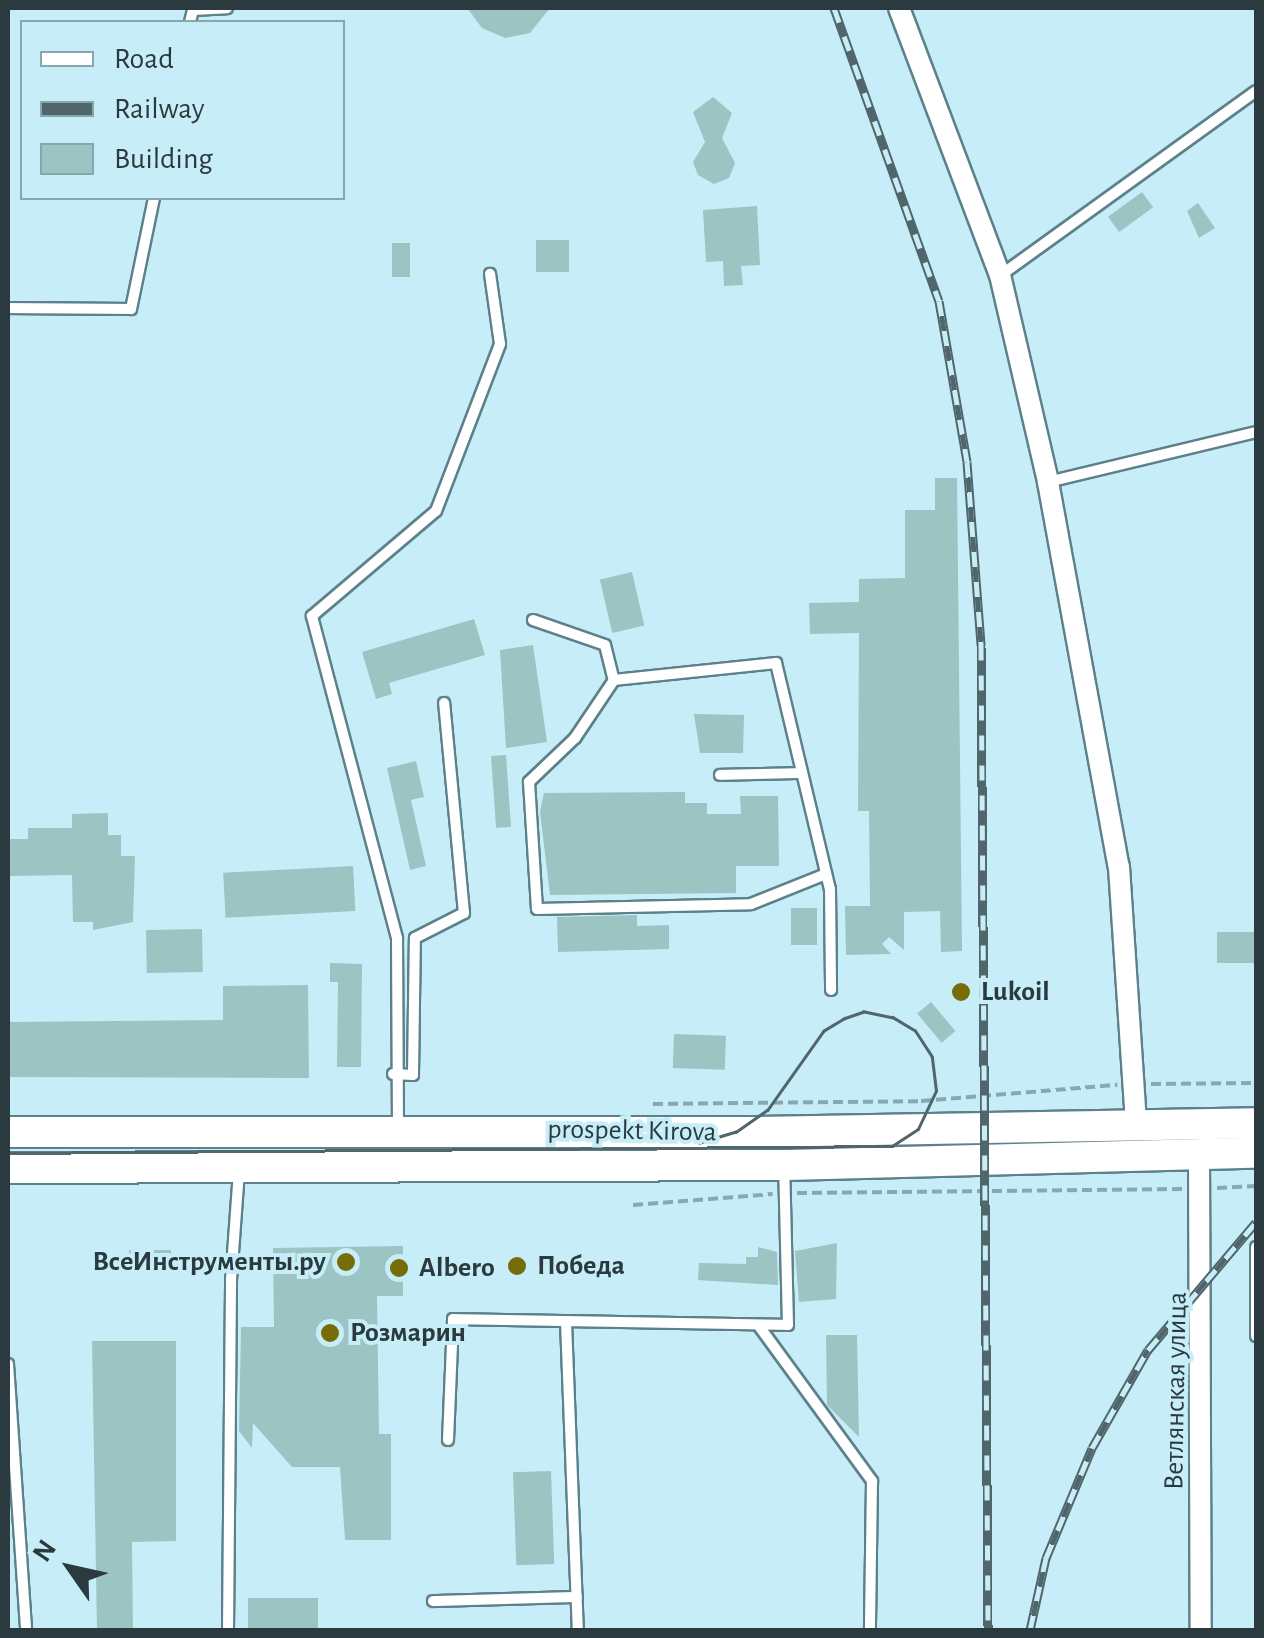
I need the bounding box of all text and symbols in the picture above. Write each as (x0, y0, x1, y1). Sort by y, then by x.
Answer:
legend (20, 20, 345, 200)
text: Road (114, 44, 174, 74)
text: Railway (114, 94, 205, 124)
text: Building (114, 144, 213, 174)
place label: Lukoil (981, 975, 1050, 1009)
marker: Lukoil (950, 981, 972, 1003)
street label: prospekt Kirova (547, 1113, 717, 1149)
place label: ВсеИнструменты.ру (92, 1245, 326, 1279)
place label: Победа (537, 1249, 625, 1283)
marker: ВсеИнструменты.ру (335, 1251, 357, 1273)
place label: Albero (419, 1251, 495, 1285)
marker: Победа (506, 1255, 528, 1277)
marker: Albero (388, 1257, 410, 1279)
street label: Ветлянская улица (1157, 1291, 1195, 1491)
place label: Розмарин (350, 1316, 466, 1350)
marker: Розмарин (319, 1322, 341, 1344)
north arrow (20, 1518, 120, 1618)
text: N (28, 1535, 62, 1567)

